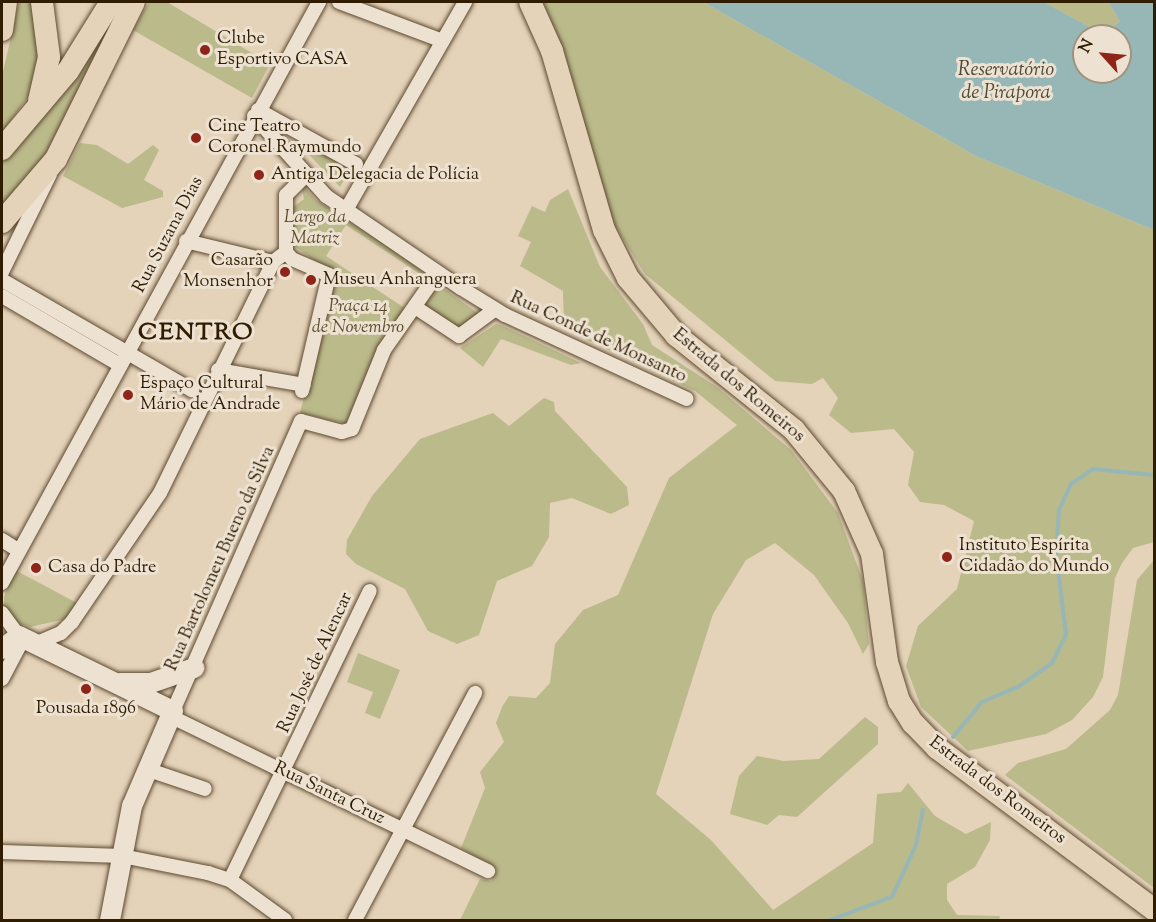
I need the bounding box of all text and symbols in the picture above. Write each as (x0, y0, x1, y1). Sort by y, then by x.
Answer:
north arrow (1072, 24, 1132, 84)
place label: Clube Esportivo CASA (217, 29, 348, 72)
text: N (1074, 36, 1100, 57)
marker: Clube Esportivo CASA (198, 43, 212, 57)
water label: Reservatório de Pirapora (958, 58, 1054, 105)
place label: Cine Teatro Coronel Raymundo (208, 117, 361, 160)
marker: Cine Teatro Coronel Raymundo (189, 131, 203, 145)
place label: Antiga Delegacia de Polícia (271, 164, 479, 186)
marker: Antiga Delegacia de Polícia (252, 168, 266, 182)
street label: Rua Suzana Dias (129, 173, 209, 297)
park label: Largo da Matriz (284, 208, 346, 250)
place label: Casarão Monsenhor (183, 251, 273, 294)
marker: Casarão Monsenhor (278, 265, 292, 279)
place label: Museu Anhanguera (323, 269, 476, 291)
marker: Museu Anhanguera (304, 273, 318, 287)
street label: Rua Conde de Monsanto (506, 288, 690, 388)
park label: Praça 14 de Novembro (312, 297, 404, 340)
district label: CENTRO (138, 320, 254, 348)
street label: Estrada dos Romeiros (667, 324, 809, 448)
place label: Espaço Cultural Mário de Andrade (140, 374, 280, 416)
marker: Espaço Cultural Mário de Andrade (121, 388, 135, 402)
street label: Rua Bartolomeu Bueno da Silva (162, 443, 280, 675)
place label: Instituto Espírita Cidadão do Mundo (959, 536, 1109, 578)
marker: Instituto Espírita Cidadão do Mundo (940, 550, 954, 564)
place label: Casa do Padre (48, 557, 157, 579)
marker: Casa do Padre (29, 561, 43, 575)
street label: Rua José de Alencar (274, 589, 358, 737)
marker: Pousada 1896 (79, 682, 93, 696)
place label: Pousada 1896 (36, 698, 136, 720)
street label: Estrada dos Romeiros (924, 732, 1070, 850)
street label: Rua Santa Cruz (270, 758, 388, 830)

